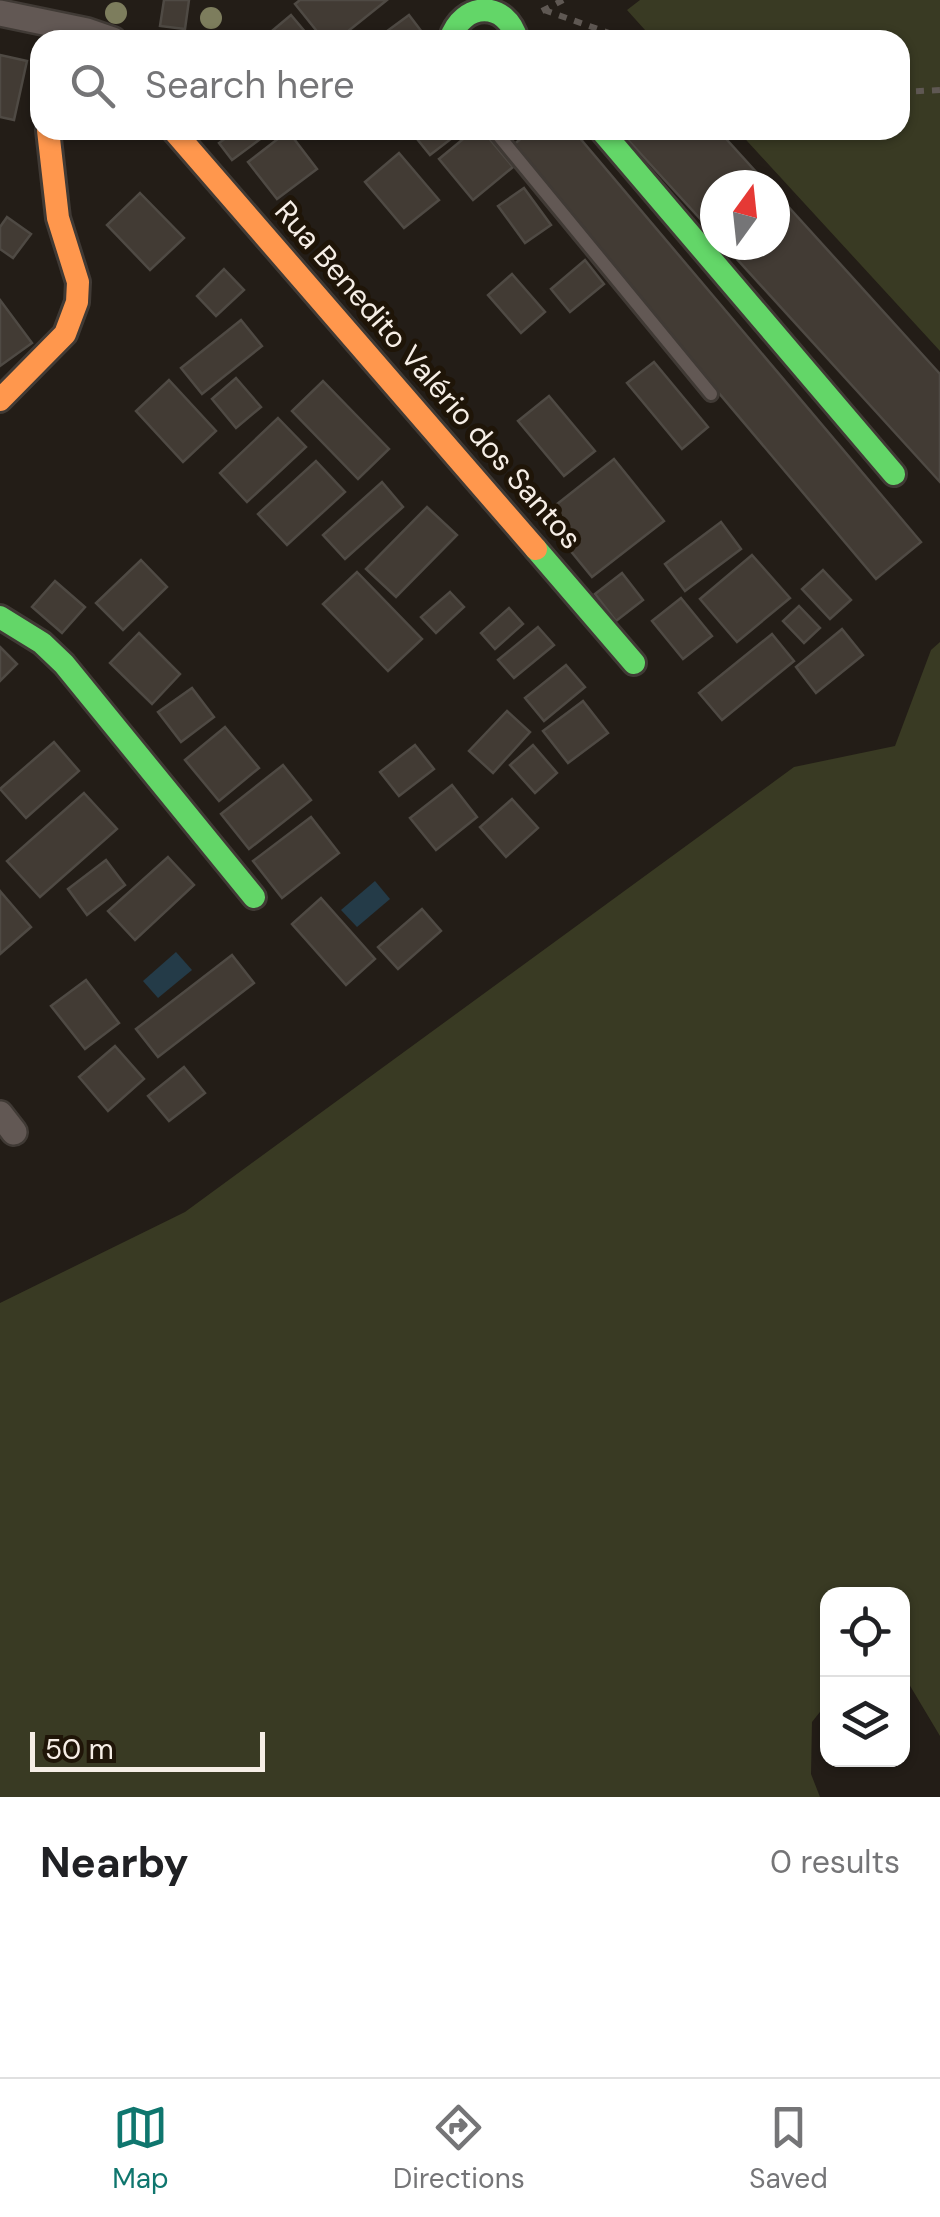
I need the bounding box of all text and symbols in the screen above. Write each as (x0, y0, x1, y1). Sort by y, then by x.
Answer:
search box (30, 30, 910, 140)
icon: search (65, 58, 120, 113)
text: Search here (145, 60, 355, 110)
north arrow (700, 170, 790, 260)
street label: Rua Benedito Valério dos Santos (266, 192, 590, 557)
map controls (820, 1587, 910, 1767)
button: locate (820, 1587, 910, 1677)
button: layers (820, 1677, 910, 1767)
scale bar (30, 1727, 265, 1772)
text: 50 m (45, 1731, 114, 1768)
text: Nearby (40, 1835, 189, 1890)
text: 0 results (770, 1841, 900, 1883)
tab: Map (112, 2100, 169, 2197)
tab: Directions (393, 2100, 525, 2197)
tab: Saved (749, 2100, 828, 2197)

